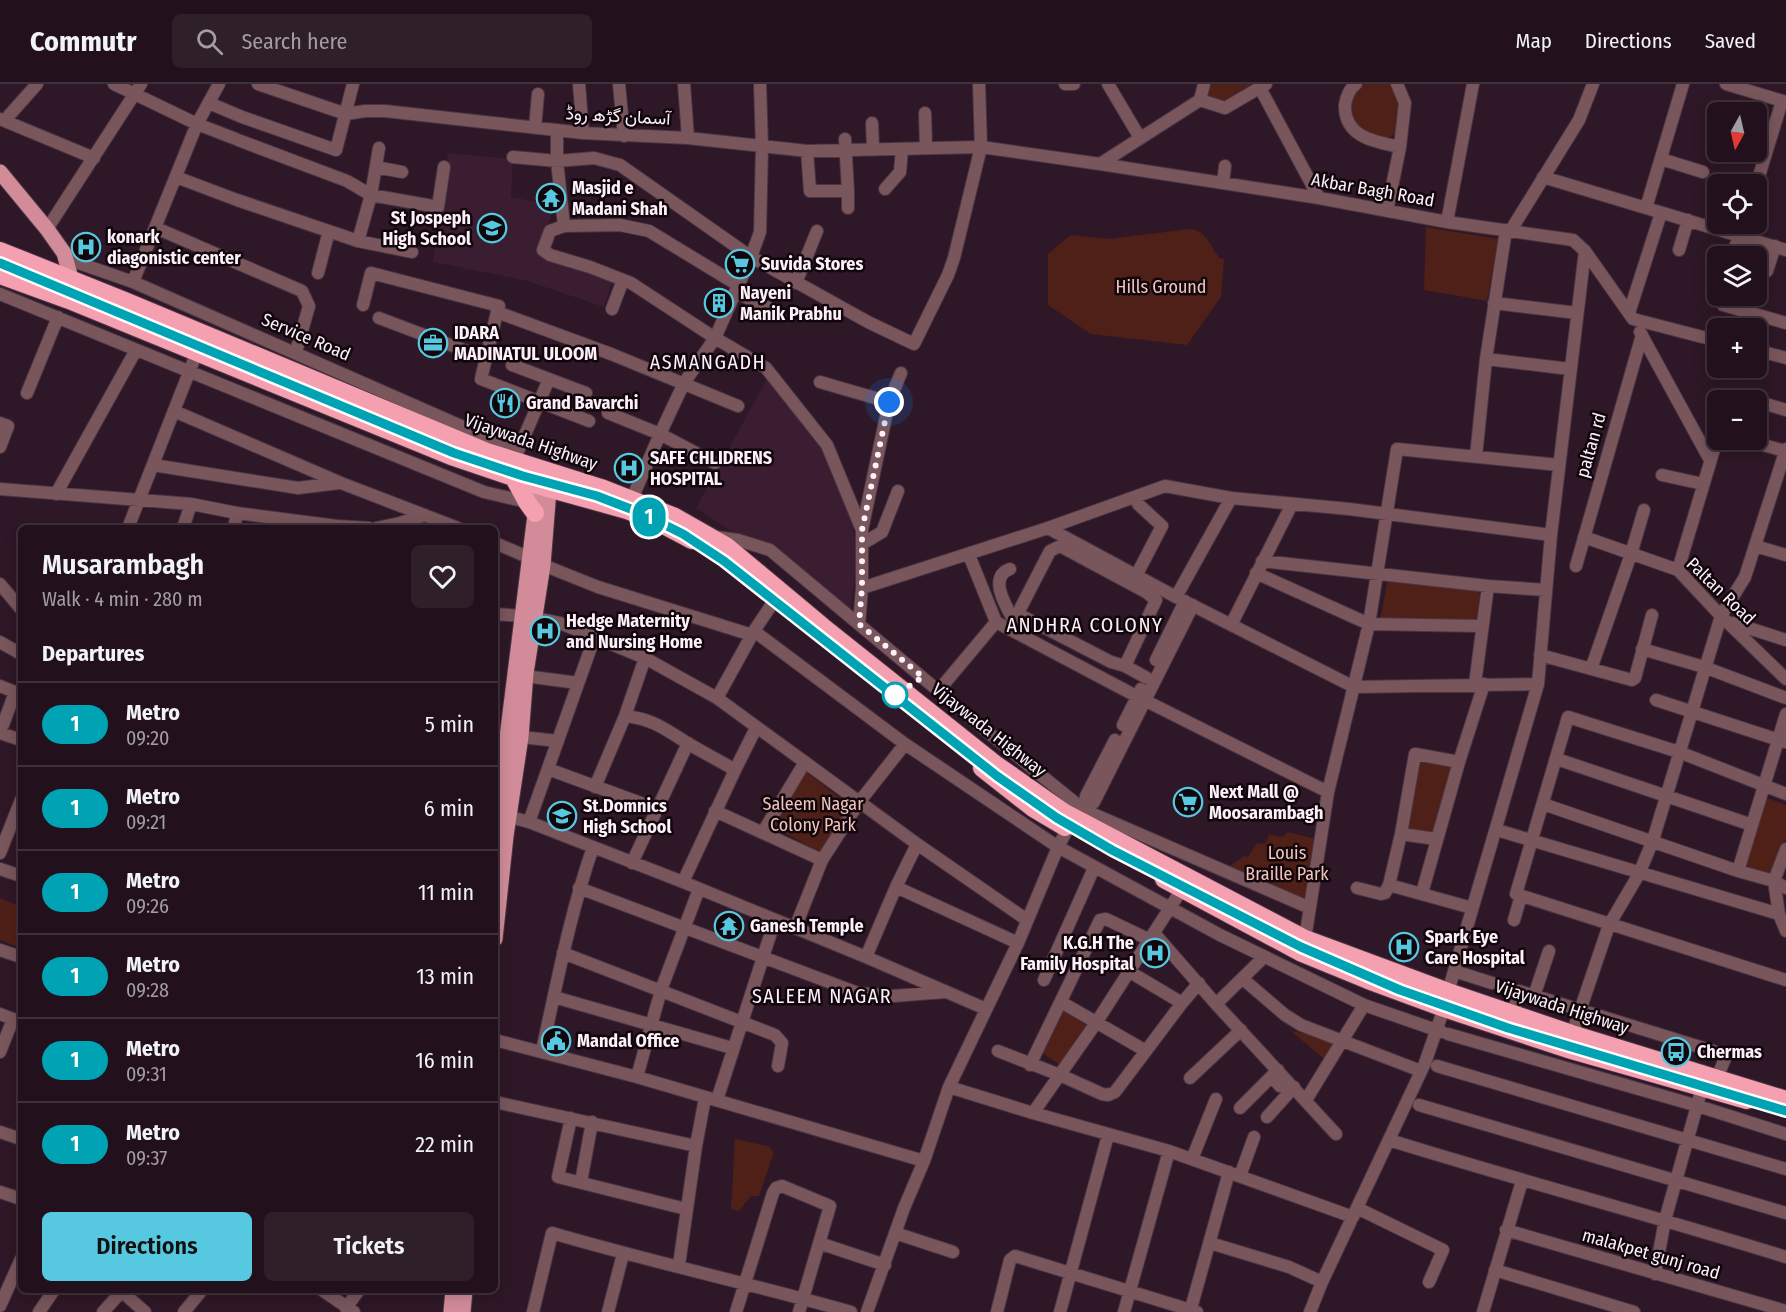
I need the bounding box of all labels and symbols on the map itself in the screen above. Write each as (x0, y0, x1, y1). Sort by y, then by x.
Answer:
street label: آسمان گڑھ روڈ (565, 102, 673, 130)
north arrow (1707, 102, 1767, 162)
street label: Akbar Bagh Road (1310, 168, 1436, 212)
place label: Masjid e Madani Shah (572, 177, 668, 220)
temple icon: Masjid e Madani Shah (535, 182, 567, 214)
place label: St Jospeph High School (383, 207, 471, 250)
school or university icon: St Jospeph High School (476, 212, 508, 244)
place label: konark diagonistic center (107, 226, 241, 269)
hospital icon: konark diagonistic center (70, 231, 102, 263)
supermarket icon: Suvida Stores (724, 248, 756, 280)
place label: Suvida Stores (761, 253, 863, 275)
park label: Hills Ground (1116, 276, 1206, 298)
place label: Nayeni Manik Prabhu (740, 282, 842, 325)
building icon: Nayeni Manik Prabhu (703, 287, 735, 319)
street label: Service Road (258, 308, 354, 366)
place label: IDARA MADINATUL ULOOM (454, 322, 597, 365)
office icon: IDARA MADINATUL ULOOM (417, 327, 449, 359)
district label: ASMANGADH (650, 350, 766, 374)
restaurant icon: Grand Bavarchi (489, 387, 521, 419)
your location (874, 387, 904, 417)
place label: Grand Bavarchi (526, 392, 638, 414)
street label: Vijaywada Highway (462, 409, 600, 475)
street label: paltan rd (1571, 410, 1611, 480)
place label: SAFE CHLIDRENS HOSPITAL (650, 447, 772, 490)
hospital icon: SAFE CHLIDRENS HOSPITAL (613, 452, 645, 484)
line badge: 1 (630, 498, 668, 536)
street label: Paltan Road (1682, 553, 1760, 629)
place label: Hedge Maternity and Nursing Home (566, 610, 702, 653)
district label: ANDHRA COLONY (1007, 613, 1163, 637)
hospital icon: Hedge Maternity and Nursing Home (529, 615, 561, 647)
street label: Vijaywada Highway (927, 678, 1051, 782)
unlabelled marker (882, 682, 908, 708)
place label: Next Mall @ Moosarambagh (1209, 781, 1323, 824)
supermarket icon: Next Mall @ Moosarambagh (1172, 786, 1204, 818)
park label: Saleem Nagar Colony Park (763, 793, 864, 836)
place label: St.Domnics High School (583, 795, 671, 838)
school or university icon: St.Domnics High School (546, 800, 578, 832)
park label: Louis Braille Park (1245, 842, 1329, 885)
temple icon: Ganesh Temple (713, 910, 745, 942)
place label: Ganesh Temple (750, 915, 864, 937)
place label: Spark Eye Care Hospital (1425, 926, 1525, 969)
hospital icon: Spark Eye Care Hospital (1388, 931, 1420, 963)
place label: K.G.H The Family Hospital (1020, 932, 1134, 975)
hospital icon: K.G.H The Family Hospital (1139, 937, 1171, 969)
street label: Vijaywada Highway (1492, 975, 1632, 1039)
district label: SALEEM NAGAR (752, 984, 892, 1008)
public building icon: Mandal Office (540, 1025, 572, 1057)
place label: Mandal Office (577, 1030, 679, 1052)
bus stop icon: Chermas (1660, 1036, 1692, 1068)
place label: Chermas (1697, 1041, 1762, 1063)
street label: malakpet gunj road (1580, 1224, 1722, 1284)

